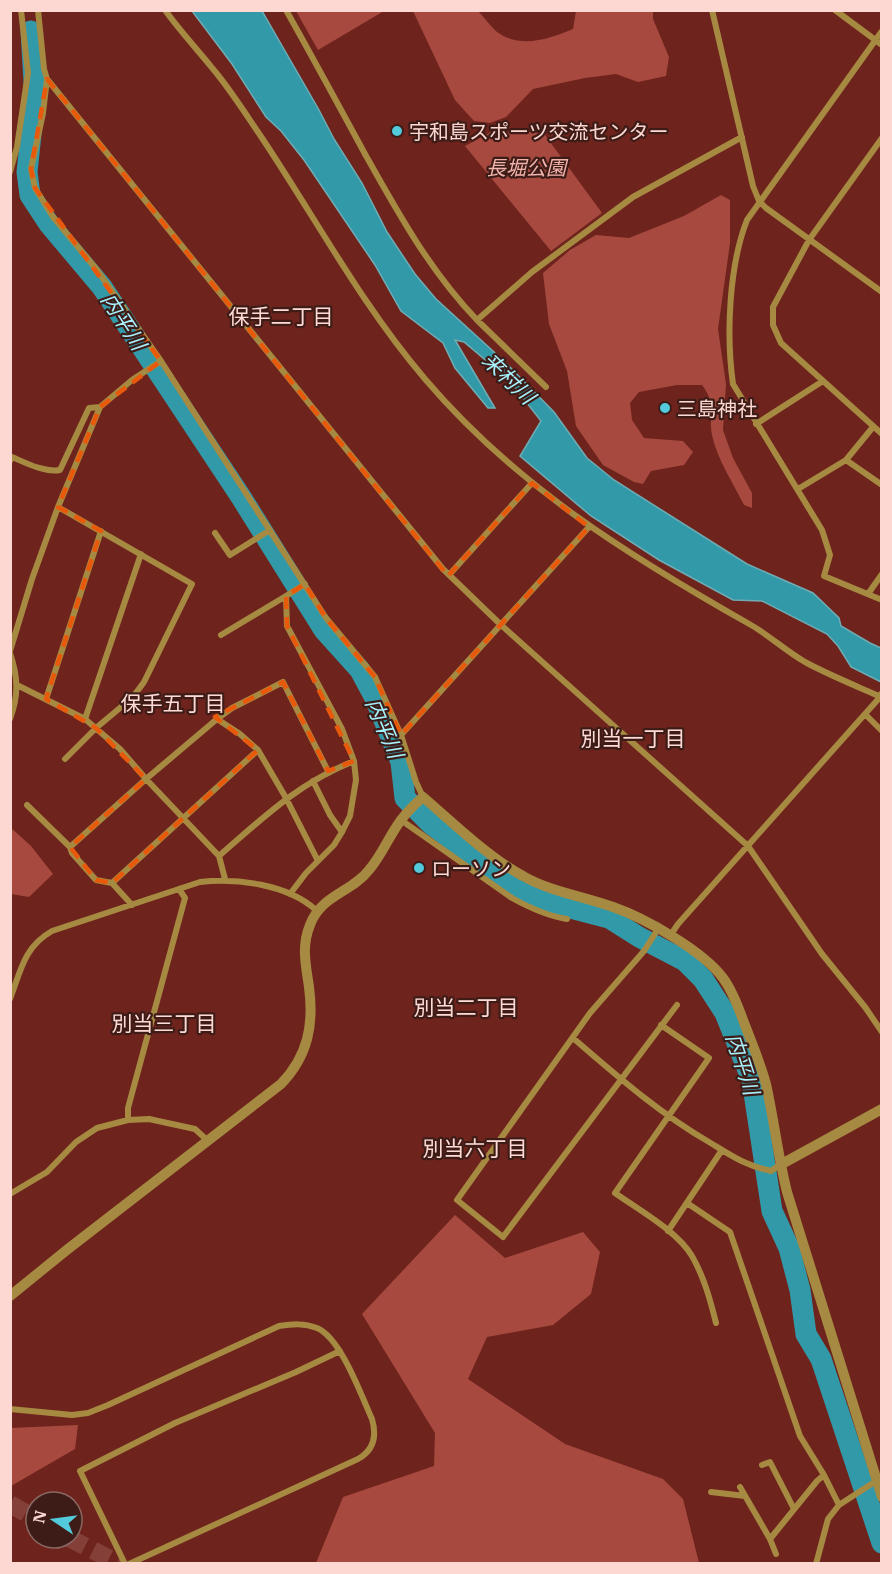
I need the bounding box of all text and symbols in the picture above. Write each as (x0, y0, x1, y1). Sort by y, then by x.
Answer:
place label: 宇和島スポーツ交流センター (409, 118, 669, 145)
marker: 宇和島スポーツ交流センター (390, 124, 404, 138)
park label: 長堀公園 (486, 154, 569, 181)
water label: 内平川 (95, 287, 154, 357)
district label: 保手二丁目 (229, 302, 334, 330)
water label: 来村川 (477, 346, 543, 411)
place label: 三島神社 (677, 395, 757, 422)
marker: 三島神社 (658, 401, 672, 415)
district label: 保手五丁目 (121, 689, 226, 717)
water label: 内平川 (360, 694, 411, 764)
district label: 別当一丁目 (581, 724, 686, 752)
place label: ローソン (431, 855, 511, 882)
marker: ローソン (412, 861, 426, 875)
district label: 別当二丁目 (414, 993, 519, 1021)
district label: 別当三丁目 (112, 1009, 217, 1037)
water label: 内平川 (720, 1030, 767, 1100)
district label: 別当六丁目 (423, 1134, 528, 1162)
north arrow (24, 1490, 84, 1550)
text: N (28, 1508, 51, 1525)

